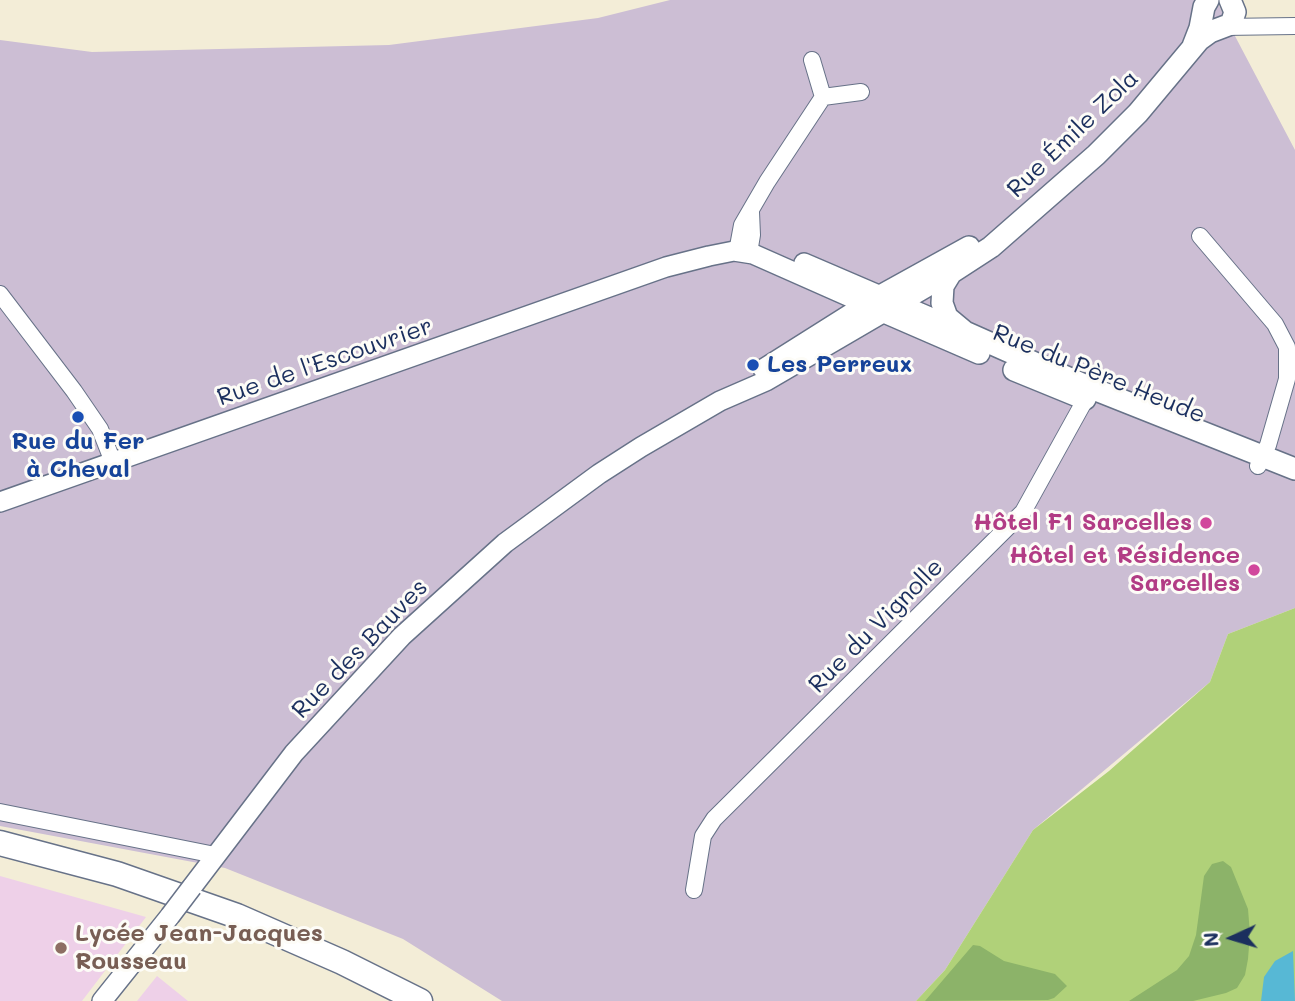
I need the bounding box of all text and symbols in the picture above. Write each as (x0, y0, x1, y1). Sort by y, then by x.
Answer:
street label: Rue Émile Zola (1001, 64, 1145, 204)
street label: Rue de l'Escouvrier (213, 312, 437, 412)
street label: Rue du Père Heude (989, 318, 1209, 430)
place label: Les Perreux (767, 351, 912, 379)
marker: Les Perreux (745, 357, 761, 373)
marker: Rue du Fer à Cheval (70, 409, 86, 425)
place label: Rue du Fer à Cheval (11, 428, 145, 484)
place label: Hôtel F1 Sarcelles (973, 509, 1192, 537)
marker: Hôtel F1 Sarcelles (1198, 515, 1214, 531)
place label: Hôtel et Résidence Sarcelles (1009, 542, 1240, 598)
street label: Rue du Vignolle (803, 553, 949, 699)
marker: Hôtel et Résidence Sarcelles (1246, 562, 1262, 578)
street label: Rue des Bauves (286, 573, 434, 725)
north arrow (1197, 903, 1267, 973)
place label: Lycée Jean-Jacques Rousseau (75, 920, 323, 976)
text: N (1198, 931, 1224, 948)
marker: Lycée Jean-Jacques Rousseau (53, 940, 69, 956)

